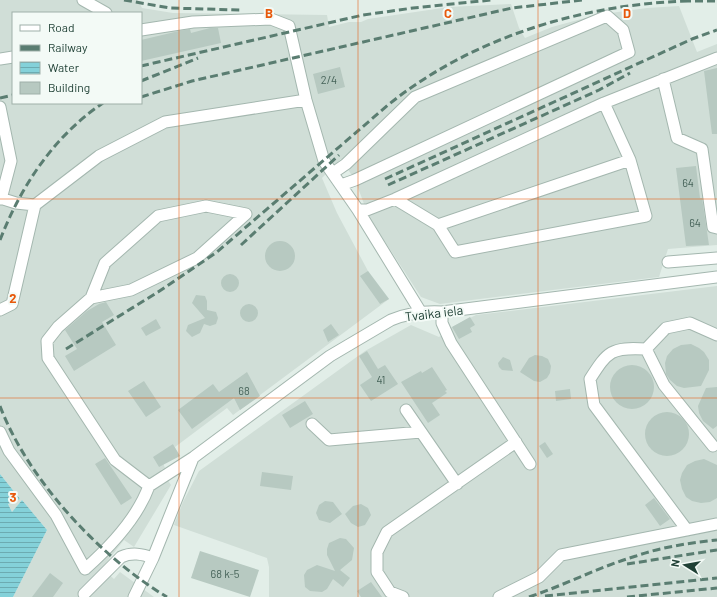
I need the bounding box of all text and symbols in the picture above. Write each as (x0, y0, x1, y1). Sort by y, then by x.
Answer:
text: B (265, 5, 273, 21)
text: C (444, 5, 452, 21)
text: D (623, 5, 631, 21)
legend (12, 12, 142, 104)
text: Road (48, 20, 75, 34)
text: Railway (48, 40, 88, 54)
text: Water (48, 60, 80, 74)
house number: 2/4 (321, 73, 337, 86)
text: Building (48, 80, 90, 94)
house number: 64 (682, 176, 694, 189)
house number: 64 (689, 216, 701, 229)
text: 2 (9, 290, 17, 306)
street label: Tvaika iela (404, 301, 464, 325)
house number: 41 (377, 373, 385, 386)
house number: 68 (238, 384, 250, 397)
text: 3 (9, 489, 17, 505)
north arrow (665, 545, 705, 585)
text: N (668, 558, 682, 568)
house number: 68 k-5 (211, 567, 240, 580)

